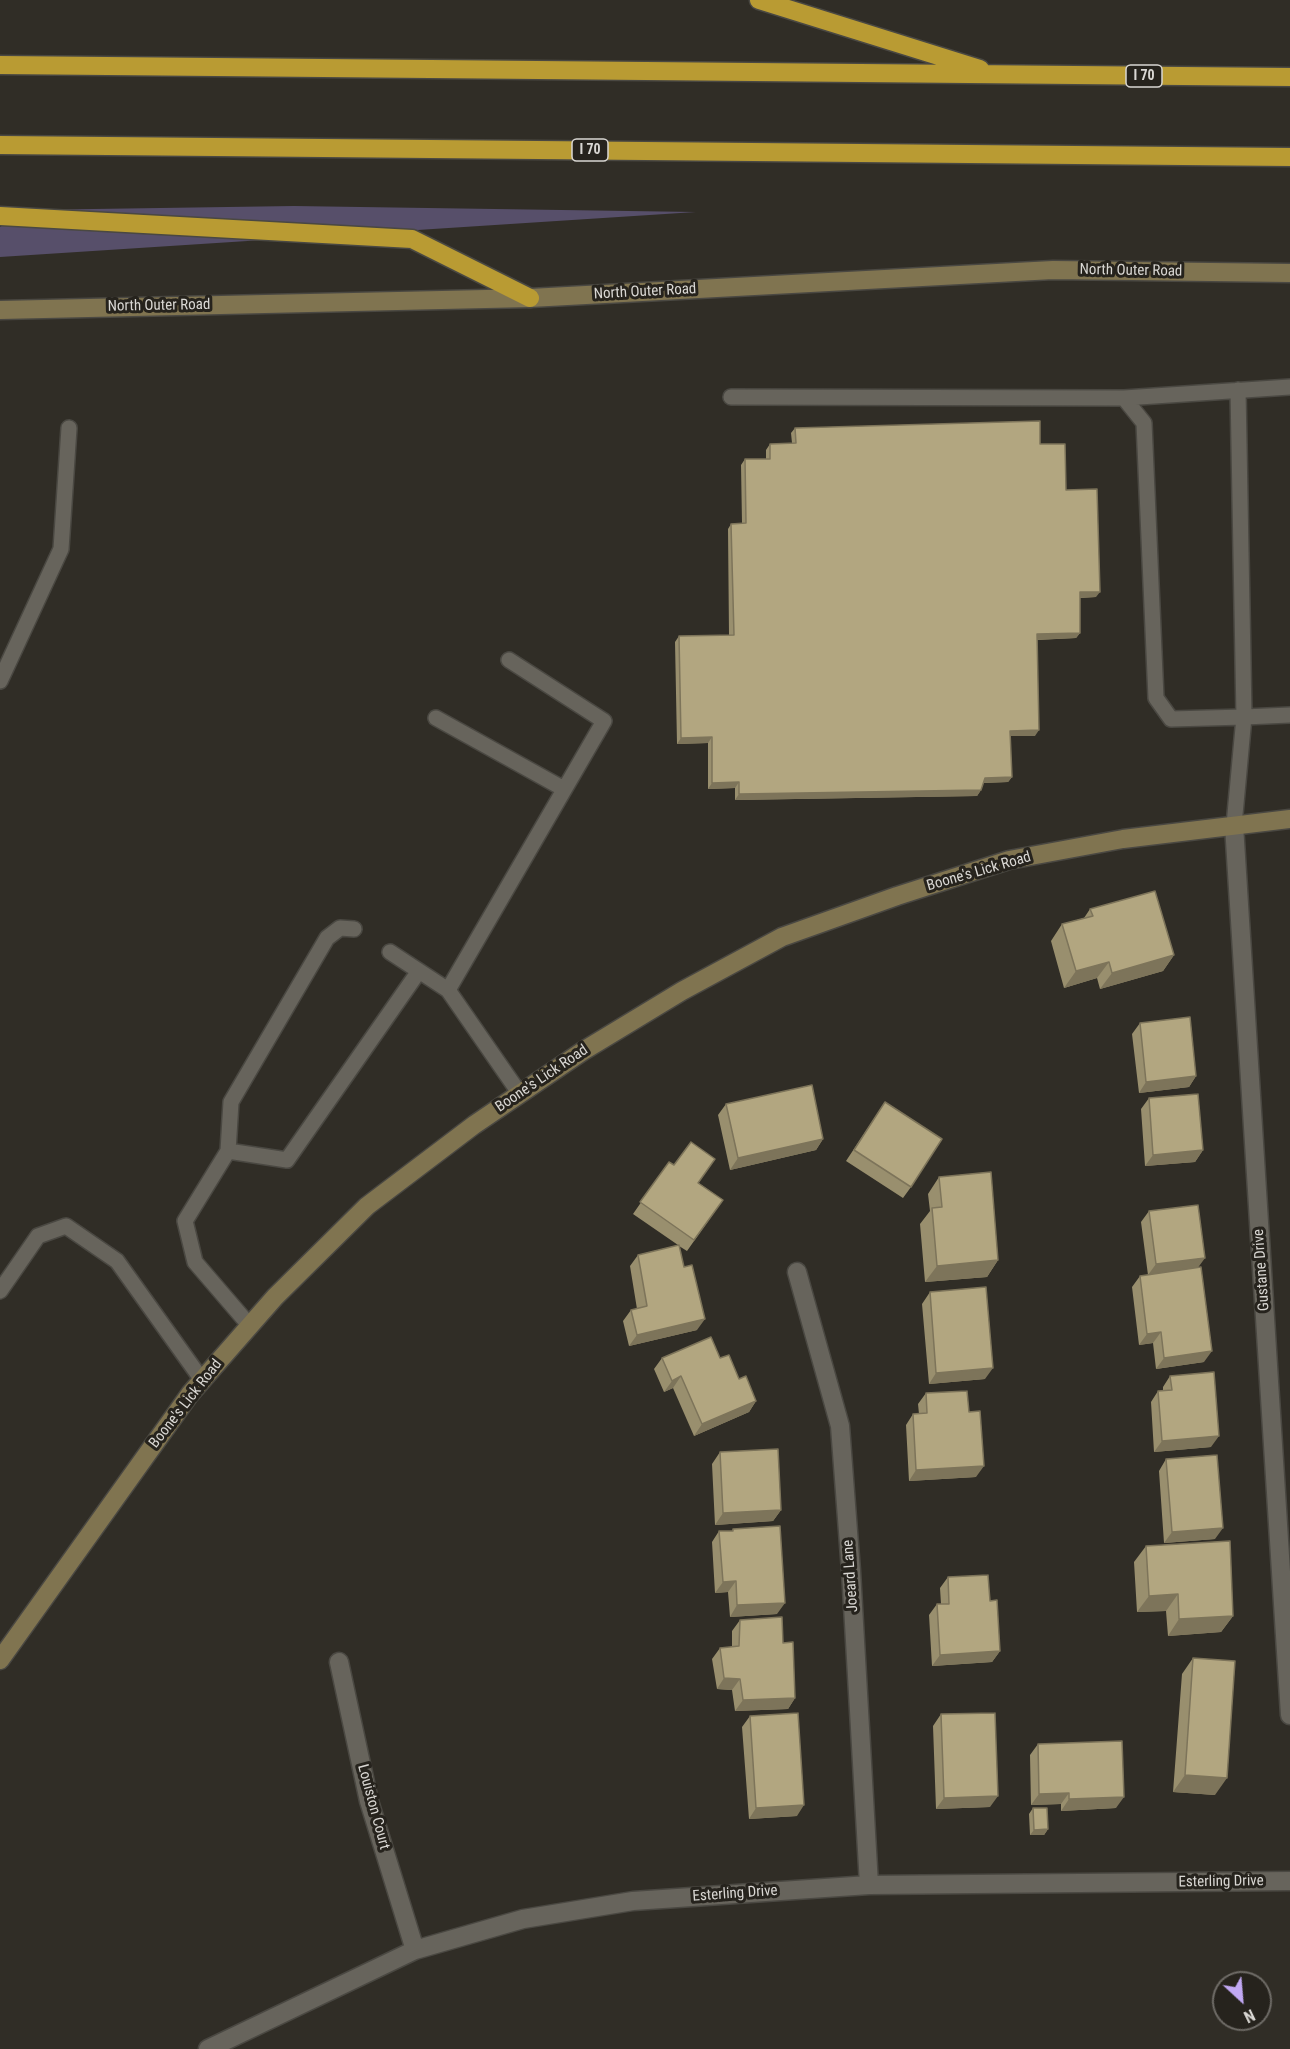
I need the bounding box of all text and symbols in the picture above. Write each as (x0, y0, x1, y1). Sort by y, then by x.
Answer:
road number: I 70 (1126, 65, 1162, 87)
road number: I 70 (572, 139, 608, 161)
street label: North Outer Road (1079, 261, 1183, 281)
street label: North Outer Road (593, 280, 697, 304)
street label: North Outer Road (107, 296, 211, 316)
street label: Boone's Lick Road (925, 849, 1033, 895)
street label: Boone's Lick Road (492, 1041, 592, 1117)
street label: Gustane Drive (1250, 1228, 1274, 1312)
street label: Boone's Lick Road (146, 1356, 226, 1452)
street label: Joeard Lane (839, 1539, 863, 1613)
street label: Louiston Court (353, 1762, 393, 1852)
street label: Esterling Drive (1178, 1872, 1264, 1892)
street label: Esterling Drive (692, 1882, 778, 1906)
north arrow (1212, 1971, 1272, 2031)
text: N (1241, 2005, 1258, 2027)

